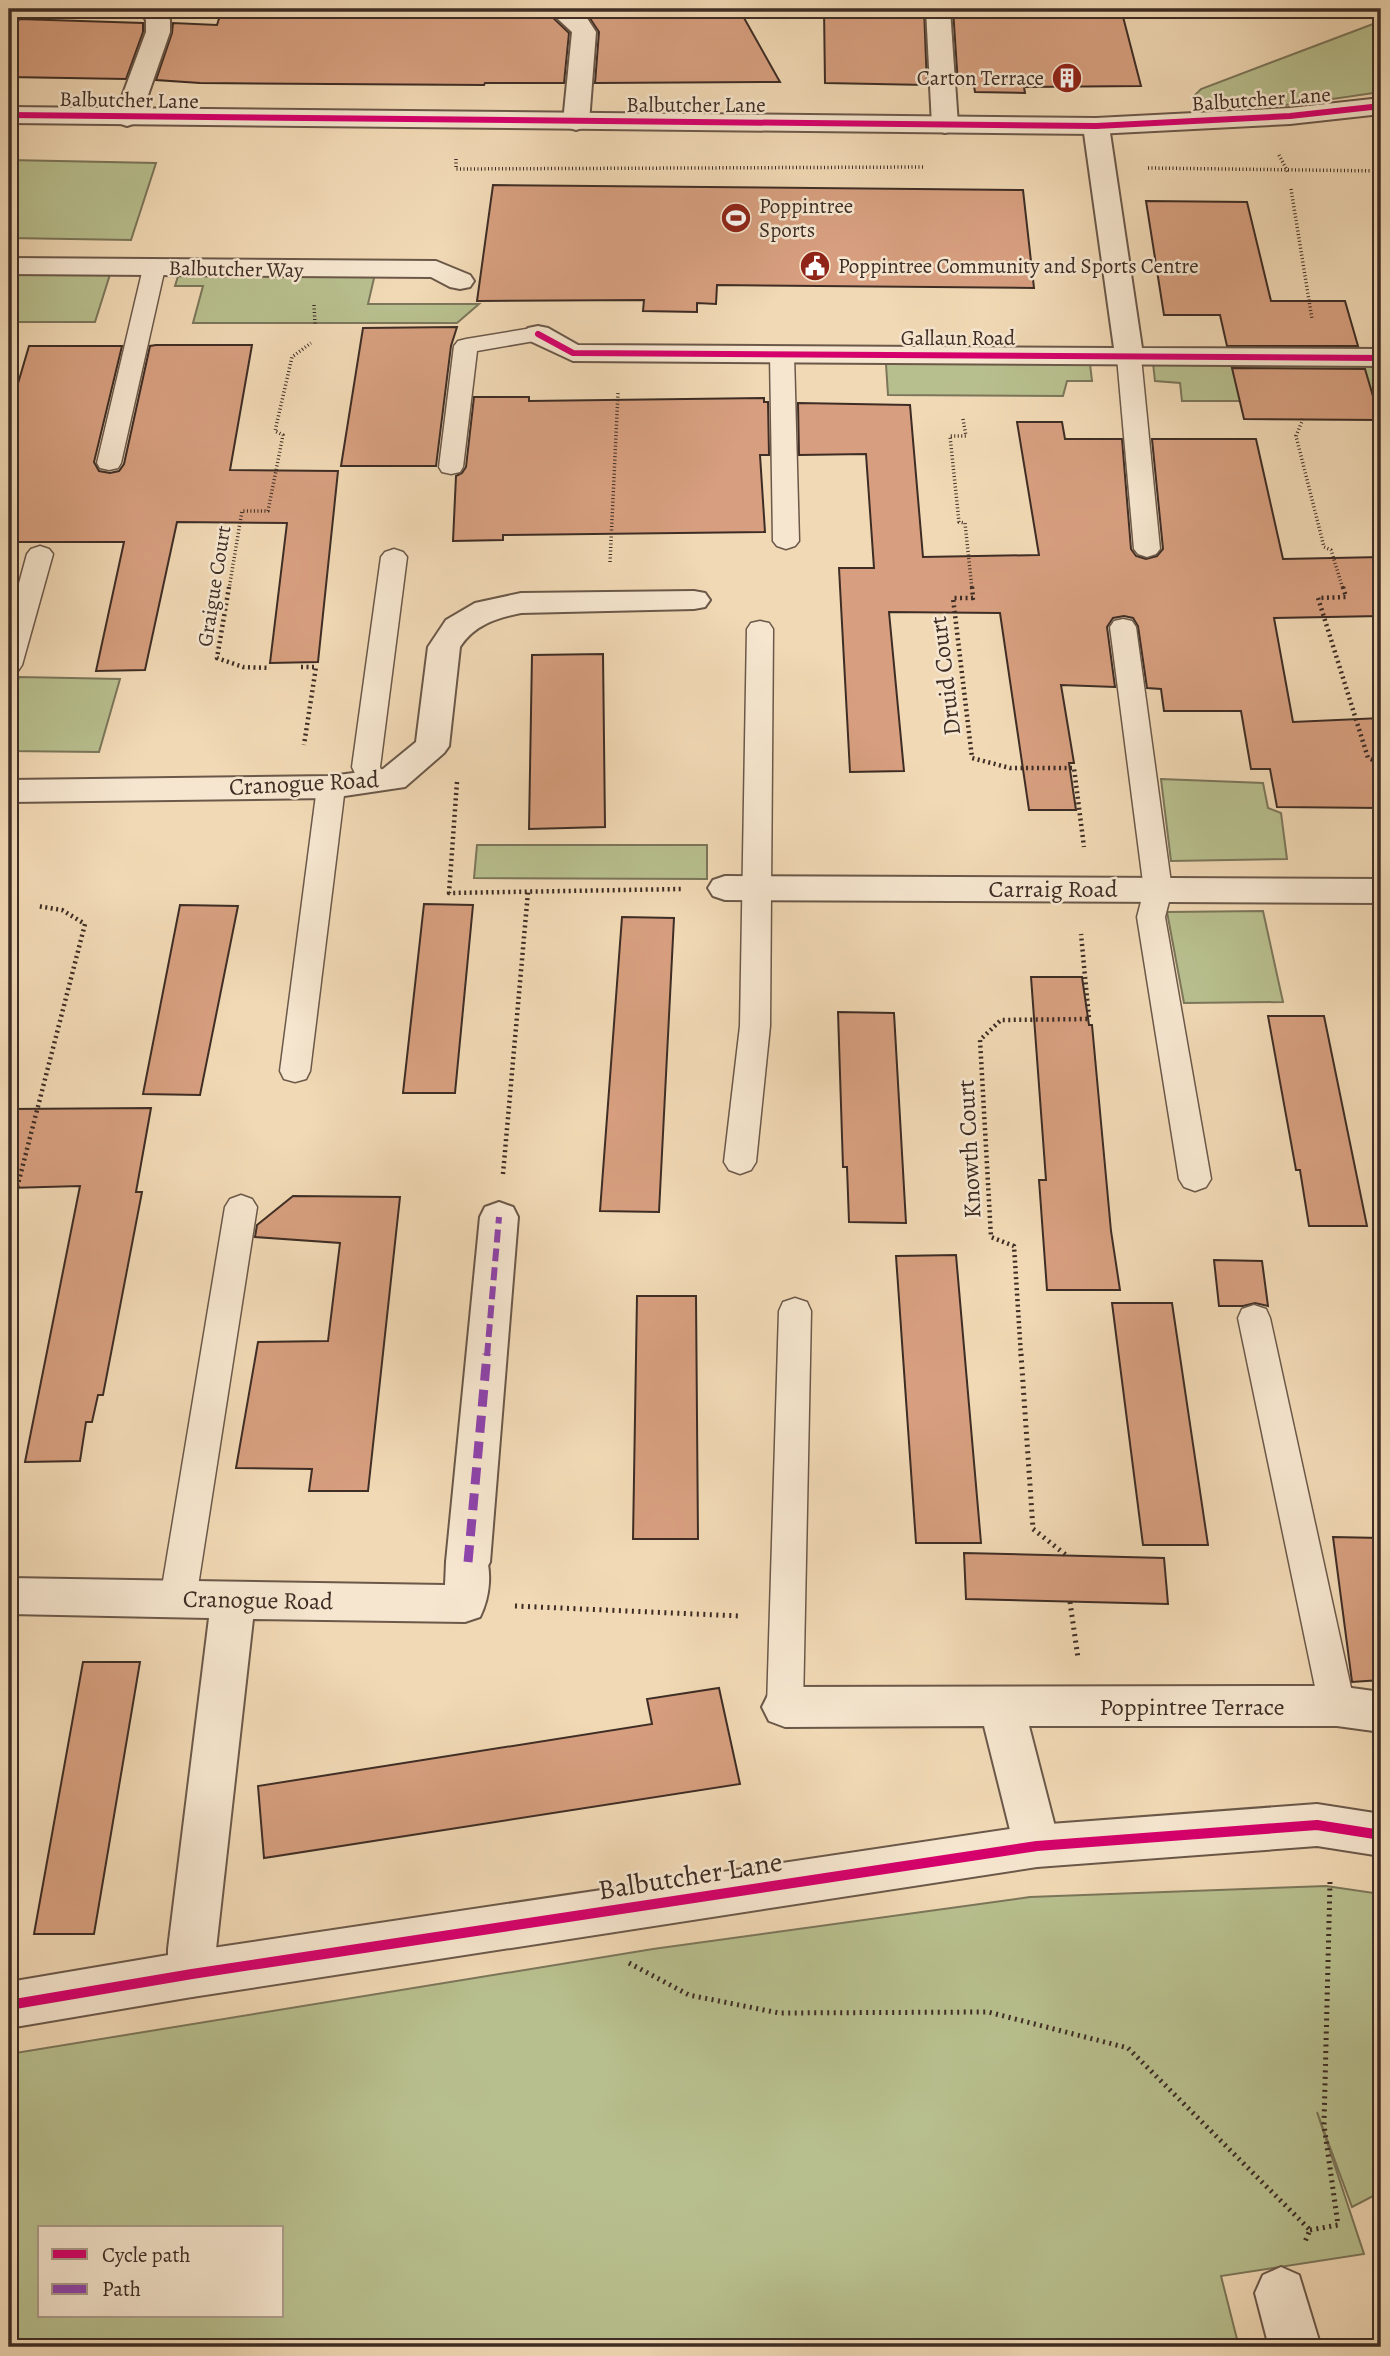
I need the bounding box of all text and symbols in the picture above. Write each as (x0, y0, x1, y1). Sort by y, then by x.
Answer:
building icon: Carton Terrace (1050, 61, 1084, 95)
place label: Carton Terrace (917, 64, 1044, 92)
street label: Balbutcher Lane (1190, 80, 1332, 118)
street label: Balbutcher Lane (59, 85, 199, 115)
street label: Balbutcher Lane (626, 91, 766, 119)
place label: Poppintree Sports (759, 192, 853, 244)
sports icon: Poppintree Sports (719, 201, 753, 235)
public building icon: Poppintree Community and Sports Centre (798, 249, 832, 283)
place label: Poppintree Community and Sports Centre (838, 252, 1199, 280)
street label: Balbutcher Way (168, 254, 304, 284)
street label: Gallaun Road (901, 324, 1016, 352)
street label: Graigue Court (191, 523, 237, 648)
street label: Druid Court (922, 614, 968, 738)
street label: Cranogue Road (228, 763, 380, 803)
street label: Carraig Road (988, 873, 1118, 905)
street label: Knowth Court (949, 1079, 989, 1219)
street label: Cranogue Road (183, 1583, 334, 1617)
street label: Poppintree Terrace (1100, 1691, 1284, 1723)
street label: Balbutcher Lane (595, 1843, 785, 1909)
legend (38, 2226, 284, 2318)
text: Cycle path (102, 2241, 191, 2269)
text: Path (102, 2275, 141, 2303)

